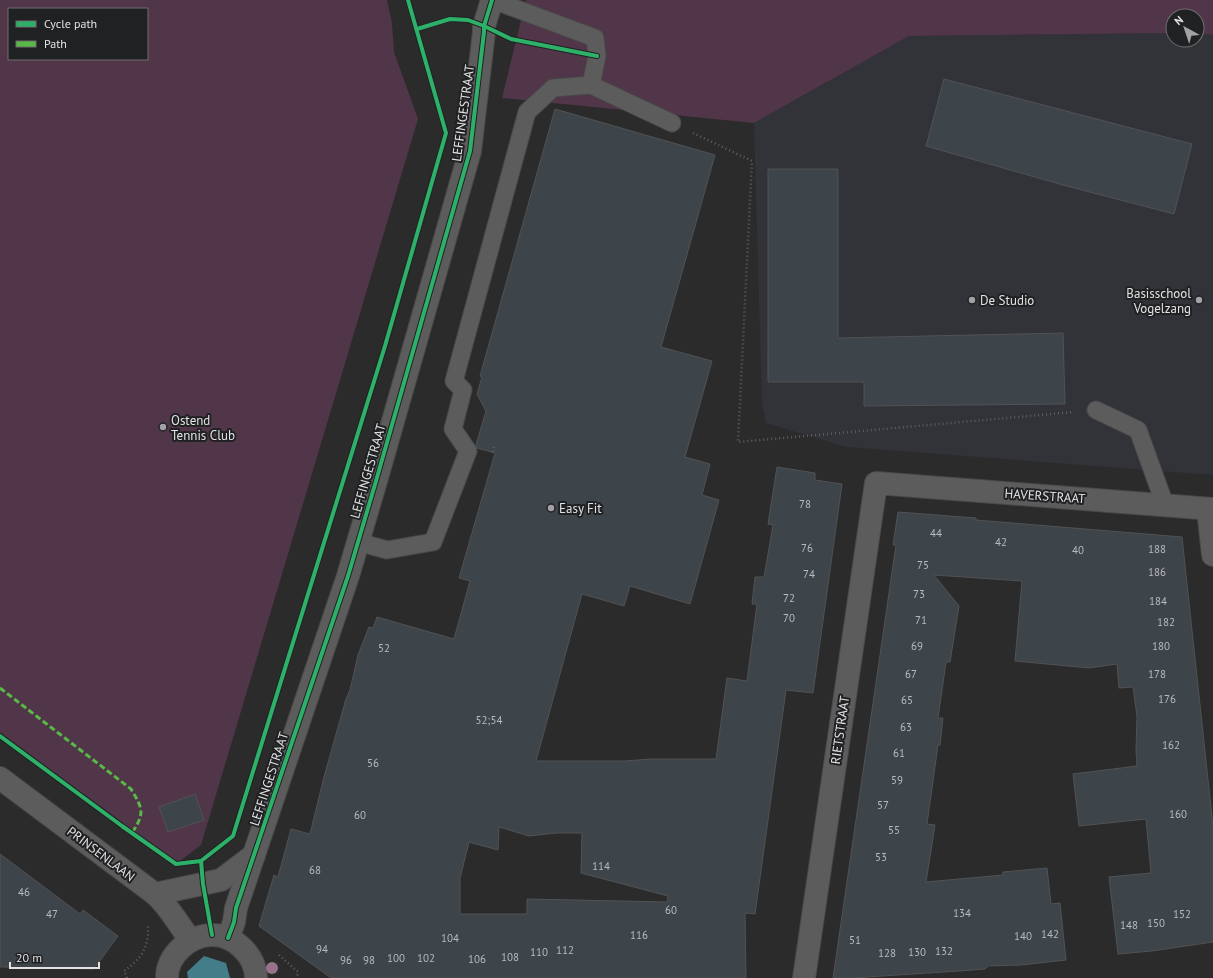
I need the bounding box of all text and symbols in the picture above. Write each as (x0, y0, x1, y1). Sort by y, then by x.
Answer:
legend (8, 8, 148, 60)
north arrow (1165, 8, 1205, 48)
text: N (1171, 13, 1186, 28)
text: Cycle path (44, 16, 97, 31)
text: Path (44, 36, 67, 51)
street label: LEFFINGESTRAAT (448, 63, 478, 163)
place label: Basisschool Vogelzang (1126, 285, 1191, 317)
place label: De Studio (980, 292, 1034, 309)
marker: De Studio (967, 295, 977, 305)
marker: Basisschool Vogelzang (1194, 295, 1204, 305)
place label: Ostend Tennis Club (171, 412, 235, 444)
marker: Ostend Tennis Club (158, 422, 168, 432)
street label: LEFFINGESTRAAT (346, 422, 390, 520)
street label: HAVERSTRAAT (1004, 485, 1086, 507)
house number: 78 (799, 497, 811, 511)
place label: Easy Fit (559, 500, 602, 517)
marker: Easy Fit (546, 503, 556, 513)
house number: 44 (930, 526, 942, 540)
house number: 42 (995, 535, 1007, 549)
house number: 76 (801, 541, 813, 555)
house number: 188 (1148, 542, 1166, 556)
house number: 40 (1072, 543, 1084, 557)
house number: 75 (917, 558, 929, 572)
house number: 186 (1148, 565, 1166, 579)
house number: 74 (803, 567, 815, 581)
house number: 73 (913, 587, 925, 601)
house number: 72 (783, 591, 795, 605)
house number: 184 (1149, 594, 1167, 608)
house number: 70 (783, 611, 795, 625)
house number: 71 (915, 613, 927, 627)
house number: 182 (1157, 615, 1175, 629)
house number: 69 (911, 639, 923, 653)
house number: 180 (1152, 639, 1170, 653)
house number: 52 (378, 641, 390, 655)
house number: 67 (905, 667, 917, 681)
house number: 178 (1148, 667, 1166, 681)
house number: 176 (1158, 692, 1176, 706)
house number: 65 (901, 693, 913, 707)
street label: RIETSTRAAT (827, 695, 853, 765)
house number: 52;54 (476, 713, 502, 727)
house number: 63 (900, 720, 912, 734)
street label: LEFFINGESTRAAT (246, 730, 292, 828)
house number: 162 (1162, 738, 1180, 752)
house number: 61 (893, 746, 905, 760)
house number: 56 (367, 756, 379, 770)
house number: 59 (891, 773, 903, 787)
house number: 57 (877, 798, 889, 812)
house number: 160 (1169, 807, 1187, 821)
house number: 60 (354, 808, 366, 822)
street label: PRINSENLAAN (64, 823, 138, 885)
house number: 55 (888, 823, 900, 837)
house number: 53 (875, 850, 887, 864)
house number: 114 (592, 859, 610, 873)
house number: 68 (309, 863, 321, 877)
house number: 46 (18, 885, 30, 899)
house number: 60 (665, 903, 677, 917)
house number: 134 (953, 906, 971, 920)
house number: 47 (46, 907, 58, 921)
house number: 152 (1173, 907, 1191, 921)
house number: 150 (1147, 916, 1165, 930)
house number: 148 (1120, 918, 1138, 932)
house number: 142 (1041, 927, 1059, 941)
house number: 116 (630, 928, 648, 942)
house number: 140 (1014, 929, 1032, 943)
house number: 104 (441, 931, 459, 945)
house number: 51 (849, 933, 861, 947)
house number: 94 (316, 942, 328, 956)
house number: 112 (556, 943, 574, 957)
scale bar (10, 944, 99, 970)
house number: 132 (935, 944, 953, 958)
house number: 110 (530, 945, 548, 959)
house number: 130 (908, 945, 926, 959)
house number: 128 (878, 946, 896, 960)
text: 20 m (16, 950, 42, 965)
house number: 108 (501, 950, 519, 964)
house number: 100 (387, 951, 405, 965)
house number: 102 (417, 951, 435, 965)
house number: 106 (468, 952, 486, 966)
house number: 96 (340, 953, 352, 967)
house number: 98 (363, 953, 375, 967)

